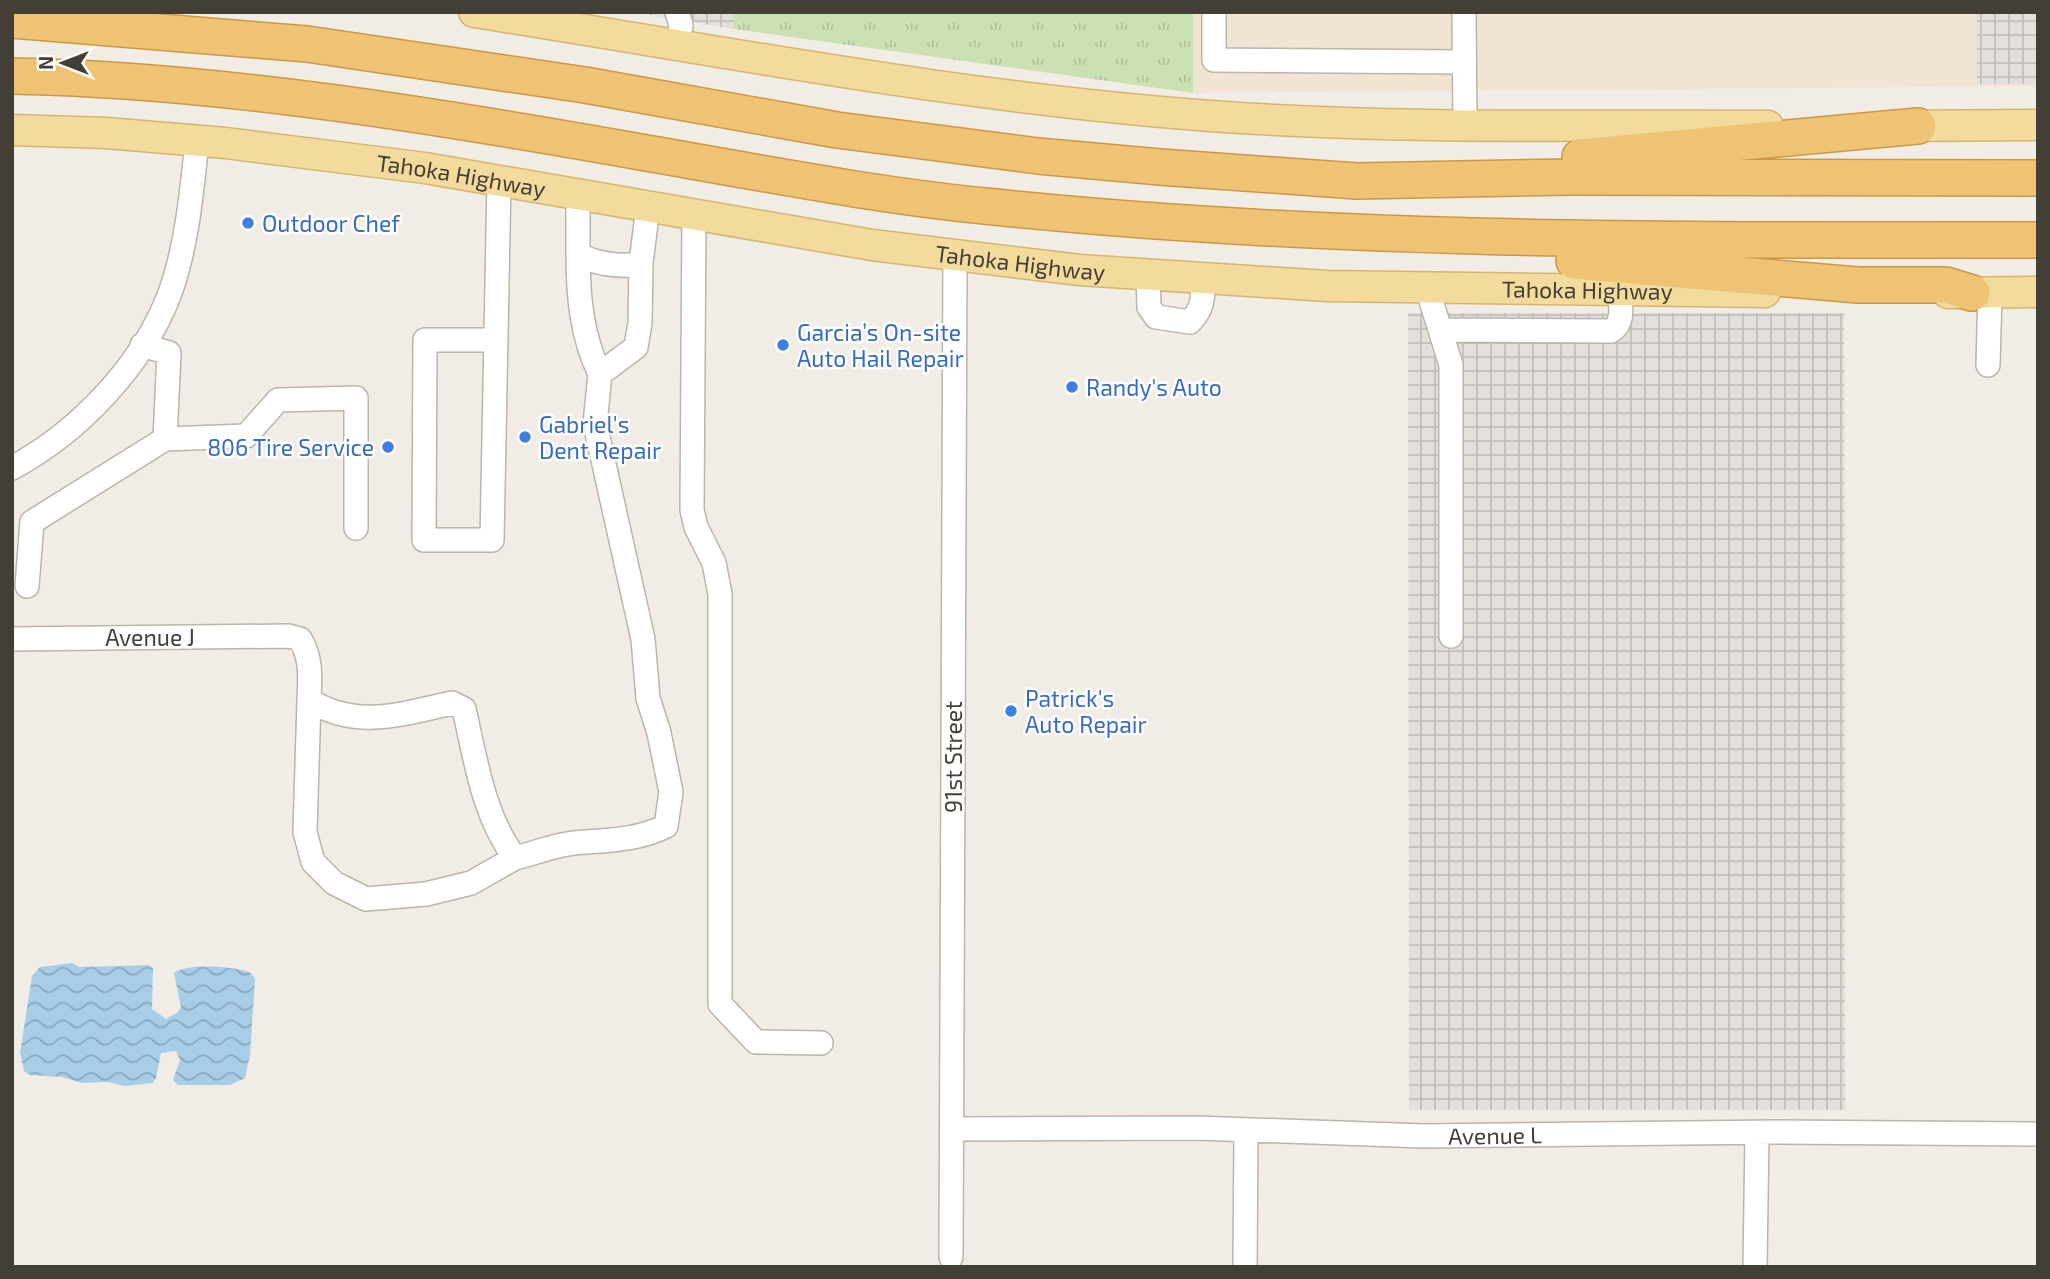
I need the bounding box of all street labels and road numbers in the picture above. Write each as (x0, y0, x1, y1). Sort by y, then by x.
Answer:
street label: Tahoka Highway (375, 148, 548, 203)
street label: Tahoka Highway (934, 239, 1106, 286)
street label: Tahoka Highway (1502, 274, 1673, 305)
street label: Avenue J (105, 623, 195, 651)
street label: 91st Street (939, 701, 967, 813)
street label: Avenue L (1448, 1120, 1542, 1150)

